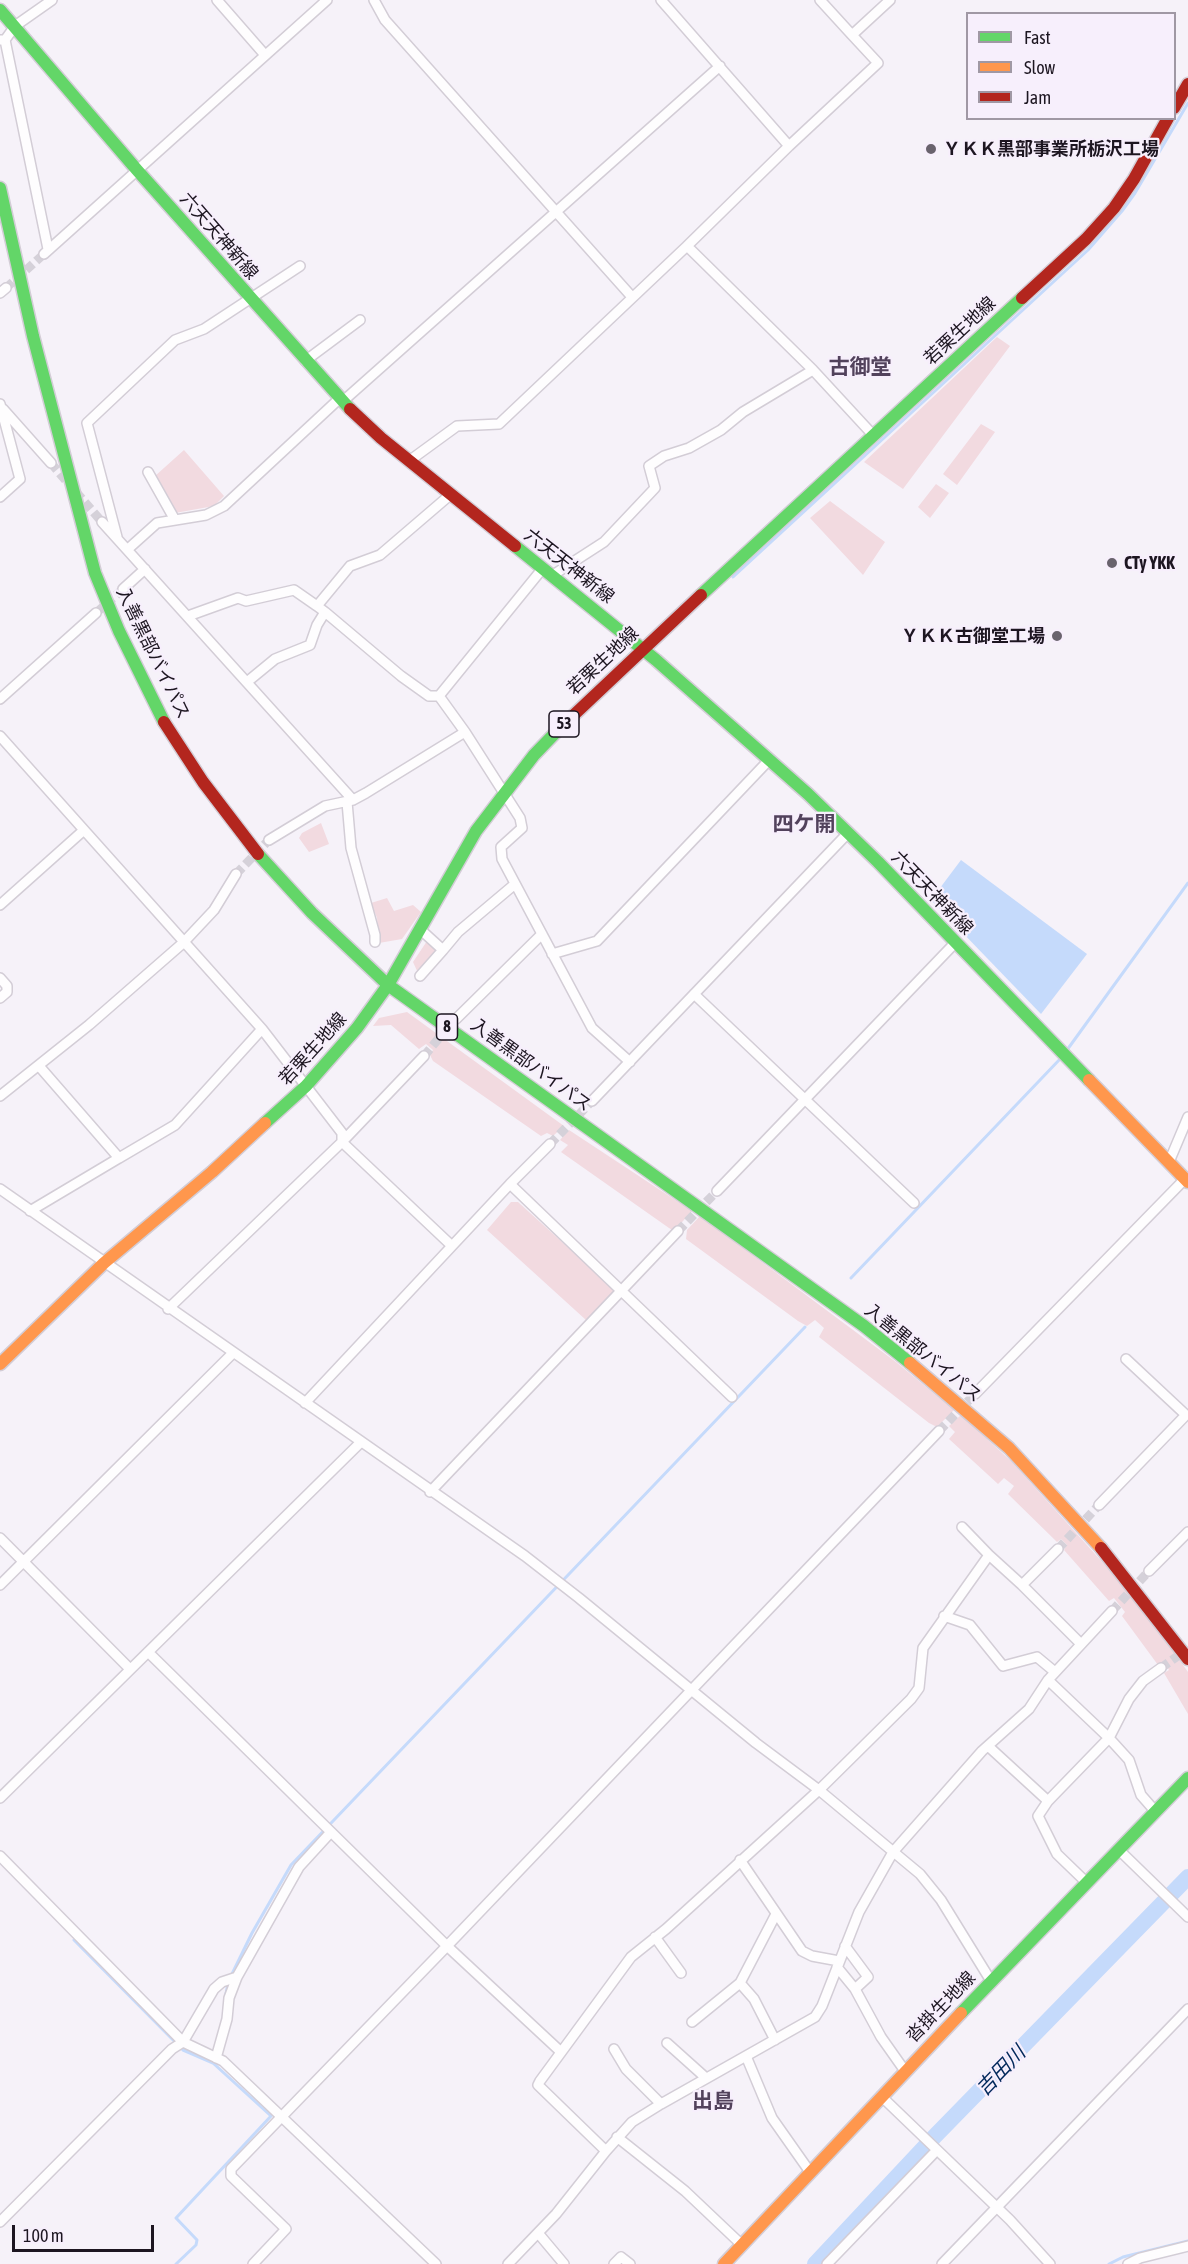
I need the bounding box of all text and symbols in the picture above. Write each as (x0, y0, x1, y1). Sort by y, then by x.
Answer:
legend (966, 12, 1176, 120)
text: Fast (1024, 27, 1051, 48)
text: Slow (1024, 57, 1055, 78)
text: Jam (1024, 87, 1051, 108)
place label: ＹＫＫ黒部事業所栃沢工場 (943, 138, 1159, 160)
marker: ＹＫＫ黒部事業所栃沢工場 (924, 142, 938, 156)
street label: 六天天神新線 (175, 188, 263, 284)
street label: 若栗生地線 (920, 292, 1000, 370)
district label: 古御堂 (829, 354, 891, 380)
street label: 六天天神新線 (520, 524, 618, 608)
place label: CTy YKK (1124, 552, 1175, 574)
marker: CTy YKK (1105, 556, 1119, 570)
street label: 入善黒部バイパス (112, 584, 194, 722)
street label: 若栗生地線 (563, 622, 643, 700)
place label: ＹＫＫ古御堂工場 (901, 625, 1045, 647)
marker: ＹＫＫ古御堂工場 (1050, 629, 1064, 643)
road number: 53 (549, 711, 579, 737)
district label: 四ケ開 (773, 811, 835, 837)
street label: 六天天神新線 (887, 847, 977, 939)
street label: 若栗生地線 (275, 1008, 351, 1090)
road number: 8 (436, 1014, 458, 1040)
street label: 入善黒部バイパス (466, 1014, 596, 1116)
street label: 入善黒部バイパス (860, 1299, 986, 1407)
street label: 沓掛生地線 (902, 1967, 980, 2047)
water label: 吉田川 (972, 2041, 1030, 2101)
district label: 出島 (692, 2088, 734, 2114)
scale bar (15, 2213, 158, 2251)
text: 100 m (23, 2225, 64, 2246)

